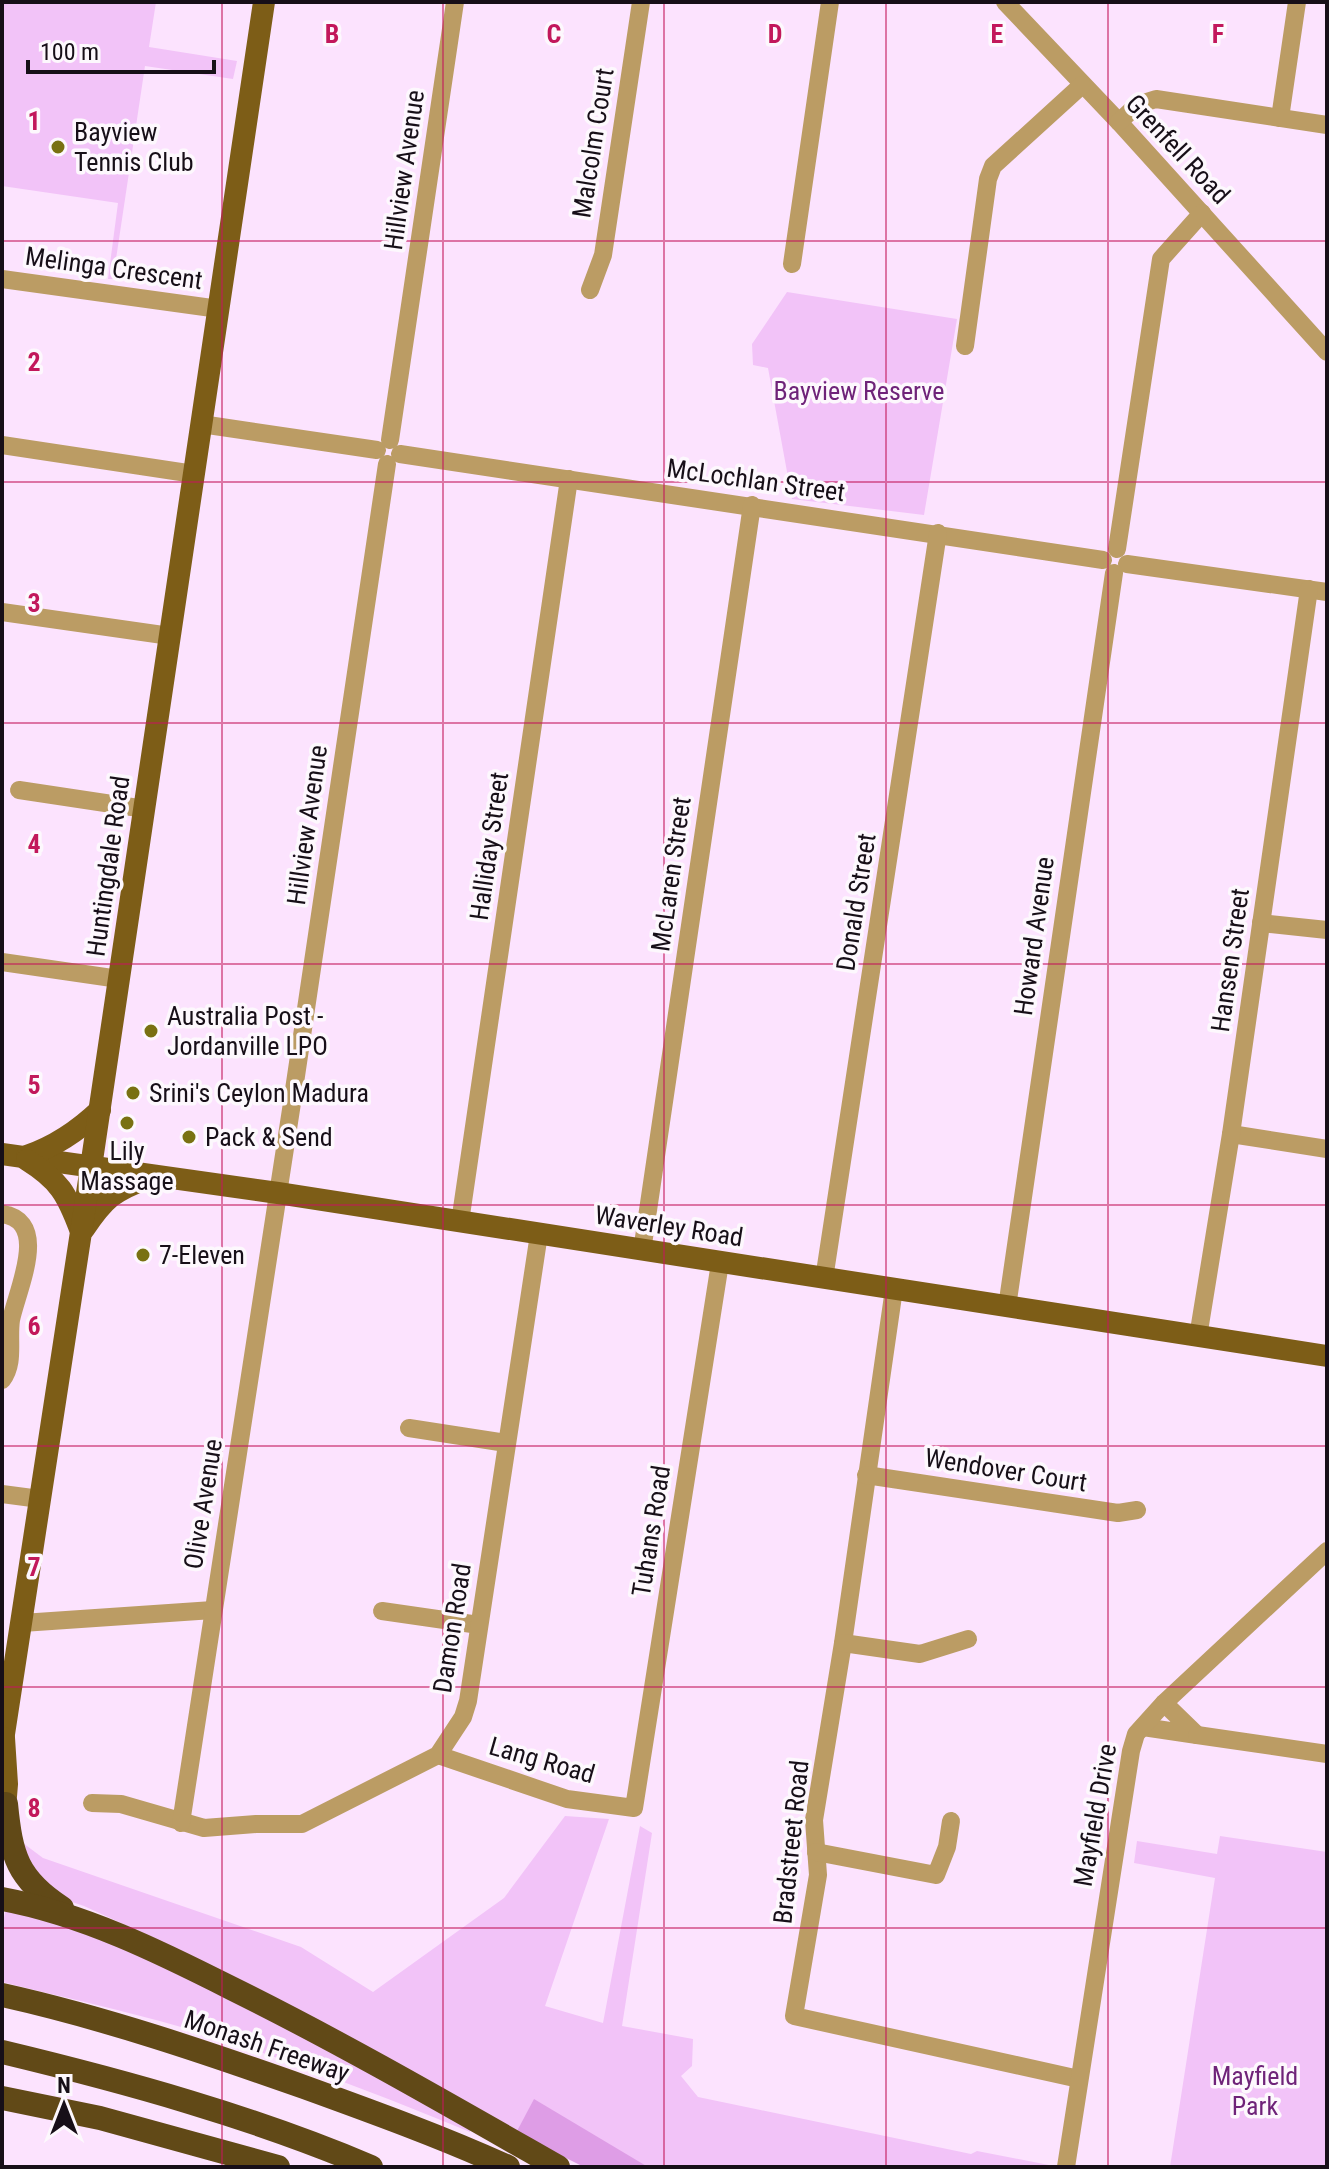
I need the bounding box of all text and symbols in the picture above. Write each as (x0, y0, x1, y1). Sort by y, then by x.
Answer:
text: B (325, 19, 339, 49)
text: C (547, 19, 562, 49)
text: D (768, 19, 782, 49)
text: E (991, 19, 1004, 49)
text: F (1212, 19, 1224, 49)
scale bar (28, 24, 214, 74)
text: 100 m (40, 38, 99, 66)
street label: Malcolm Court (566, 66, 620, 220)
street label: Hillview Avenue (378, 88, 430, 252)
street label: Grenfell Road (1120, 88, 1236, 210)
text: 1 (27, 106, 41, 136)
place label: Bayview Tennis Club (74, 117, 194, 177)
marker: Bayview Tennis Club (49, 138, 67, 156)
street label: Melinga Crescent (24, 241, 204, 295)
text: 2 (27, 347, 41, 377)
park label: Bayview Reserve (774, 376, 944, 406)
street label: McLochlan Street (665, 453, 847, 507)
text: 3 (27, 588, 41, 618)
street label: Hillview Avenue (281, 743, 333, 907)
street label: Halliday Street (464, 770, 514, 922)
street label: Huntingdale Road (80, 774, 136, 958)
street label: McLaren Street (645, 795, 697, 953)
text: 4 (27, 829, 41, 859)
street label: Donald Street (830, 831, 882, 973)
street label: Howard Avenue (1008, 855, 1060, 1017)
street label: Hansen Street (1205, 886, 1255, 1034)
place label: Australia Post - Jordanville LPO (167, 1001, 328, 1061)
marker: Australia Post - Jordanville LPO (142, 1022, 160, 1040)
text: 5 (27, 1070, 41, 1100)
place label: Srini's Ceylon Madura (149, 1078, 369, 1108)
marker: Srini's Ceylon Madura (124, 1084, 142, 1102)
marker: Lily Massage (118, 1114, 136, 1132)
place label: Pack & Send (205, 1122, 333, 1152)
marker: Pack & Send (180, 1128, 198, 1146)
place label: Lily Massage (80, 1136, 174, 1196)
street label: Waverley Road (593, 1199, 745, 1253)
place label: 7-Eleven (159, 1240, 245, 1270)
marker: 7-Eleven (134, 1246, 152, 1264)
text: 6 (27, 1311, 41, 1341)
street label: Olive Avenue (178, 1437, 228, 1571)
street label: Wendover Court (923, 1442, 1089, 1498)
street label: Tuhans Road (626, 1463, 676, 1599)
text: 7 (27, 1552, 41, 1582)
street label: Damon Road (427, 1561, 477, 1695)
street label: Lang Road (486, 1731, 598, 1789)
street label: Mayfield Drive (1068, 1741, 1122, 1889)
street label: Bradstreet Road (767, 1759, 815, 1925)
text: 8 (27, 1793, 41, 1823)
street label: Monash Freeway (181, 2004, 354, 2088)
park label: Mayfield Park (1212, 2061, 1298, 2121)
north arrow (24, 2065, 104, 2145)
text: N (57, 2073, 71, 2098)

